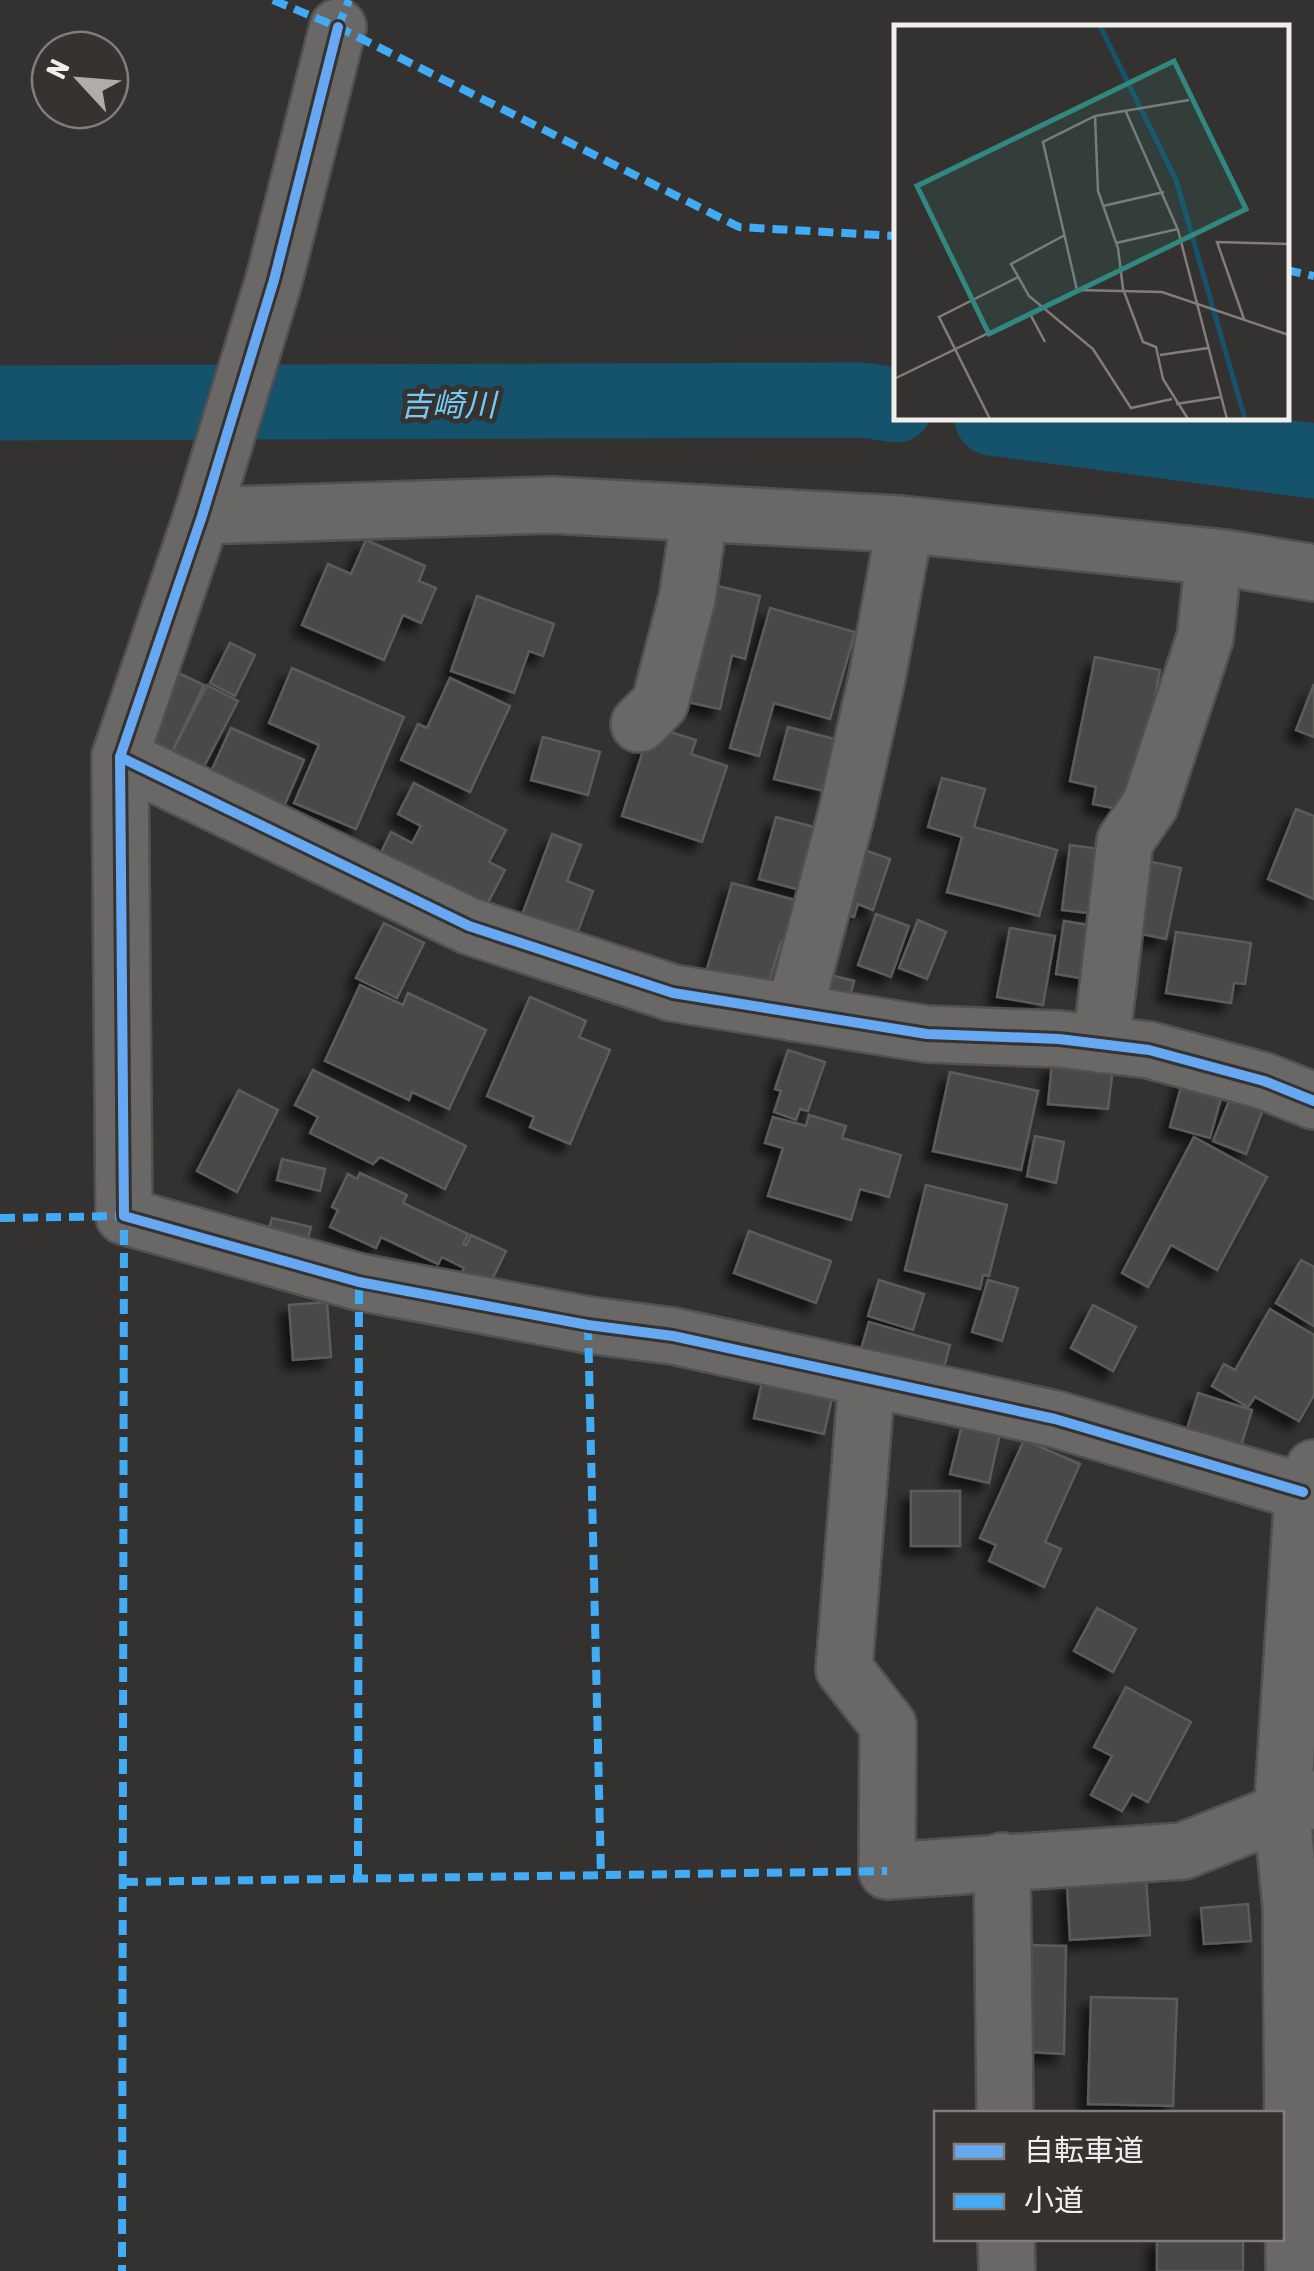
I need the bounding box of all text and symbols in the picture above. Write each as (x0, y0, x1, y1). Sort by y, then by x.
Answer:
inset map (894, 25, 1289, 420)
north arrow (30, 30, 130, 130)
text: N (40, 55, 76, 83)
water label: 吉崎川 (400, 386, 499, 423)
legend (934, 2111, 1284, 2241)
text: 自転車道 (1024, 2133, 1144, 2167)
text: 小道 (1024, 2183, 1084, 2217)

